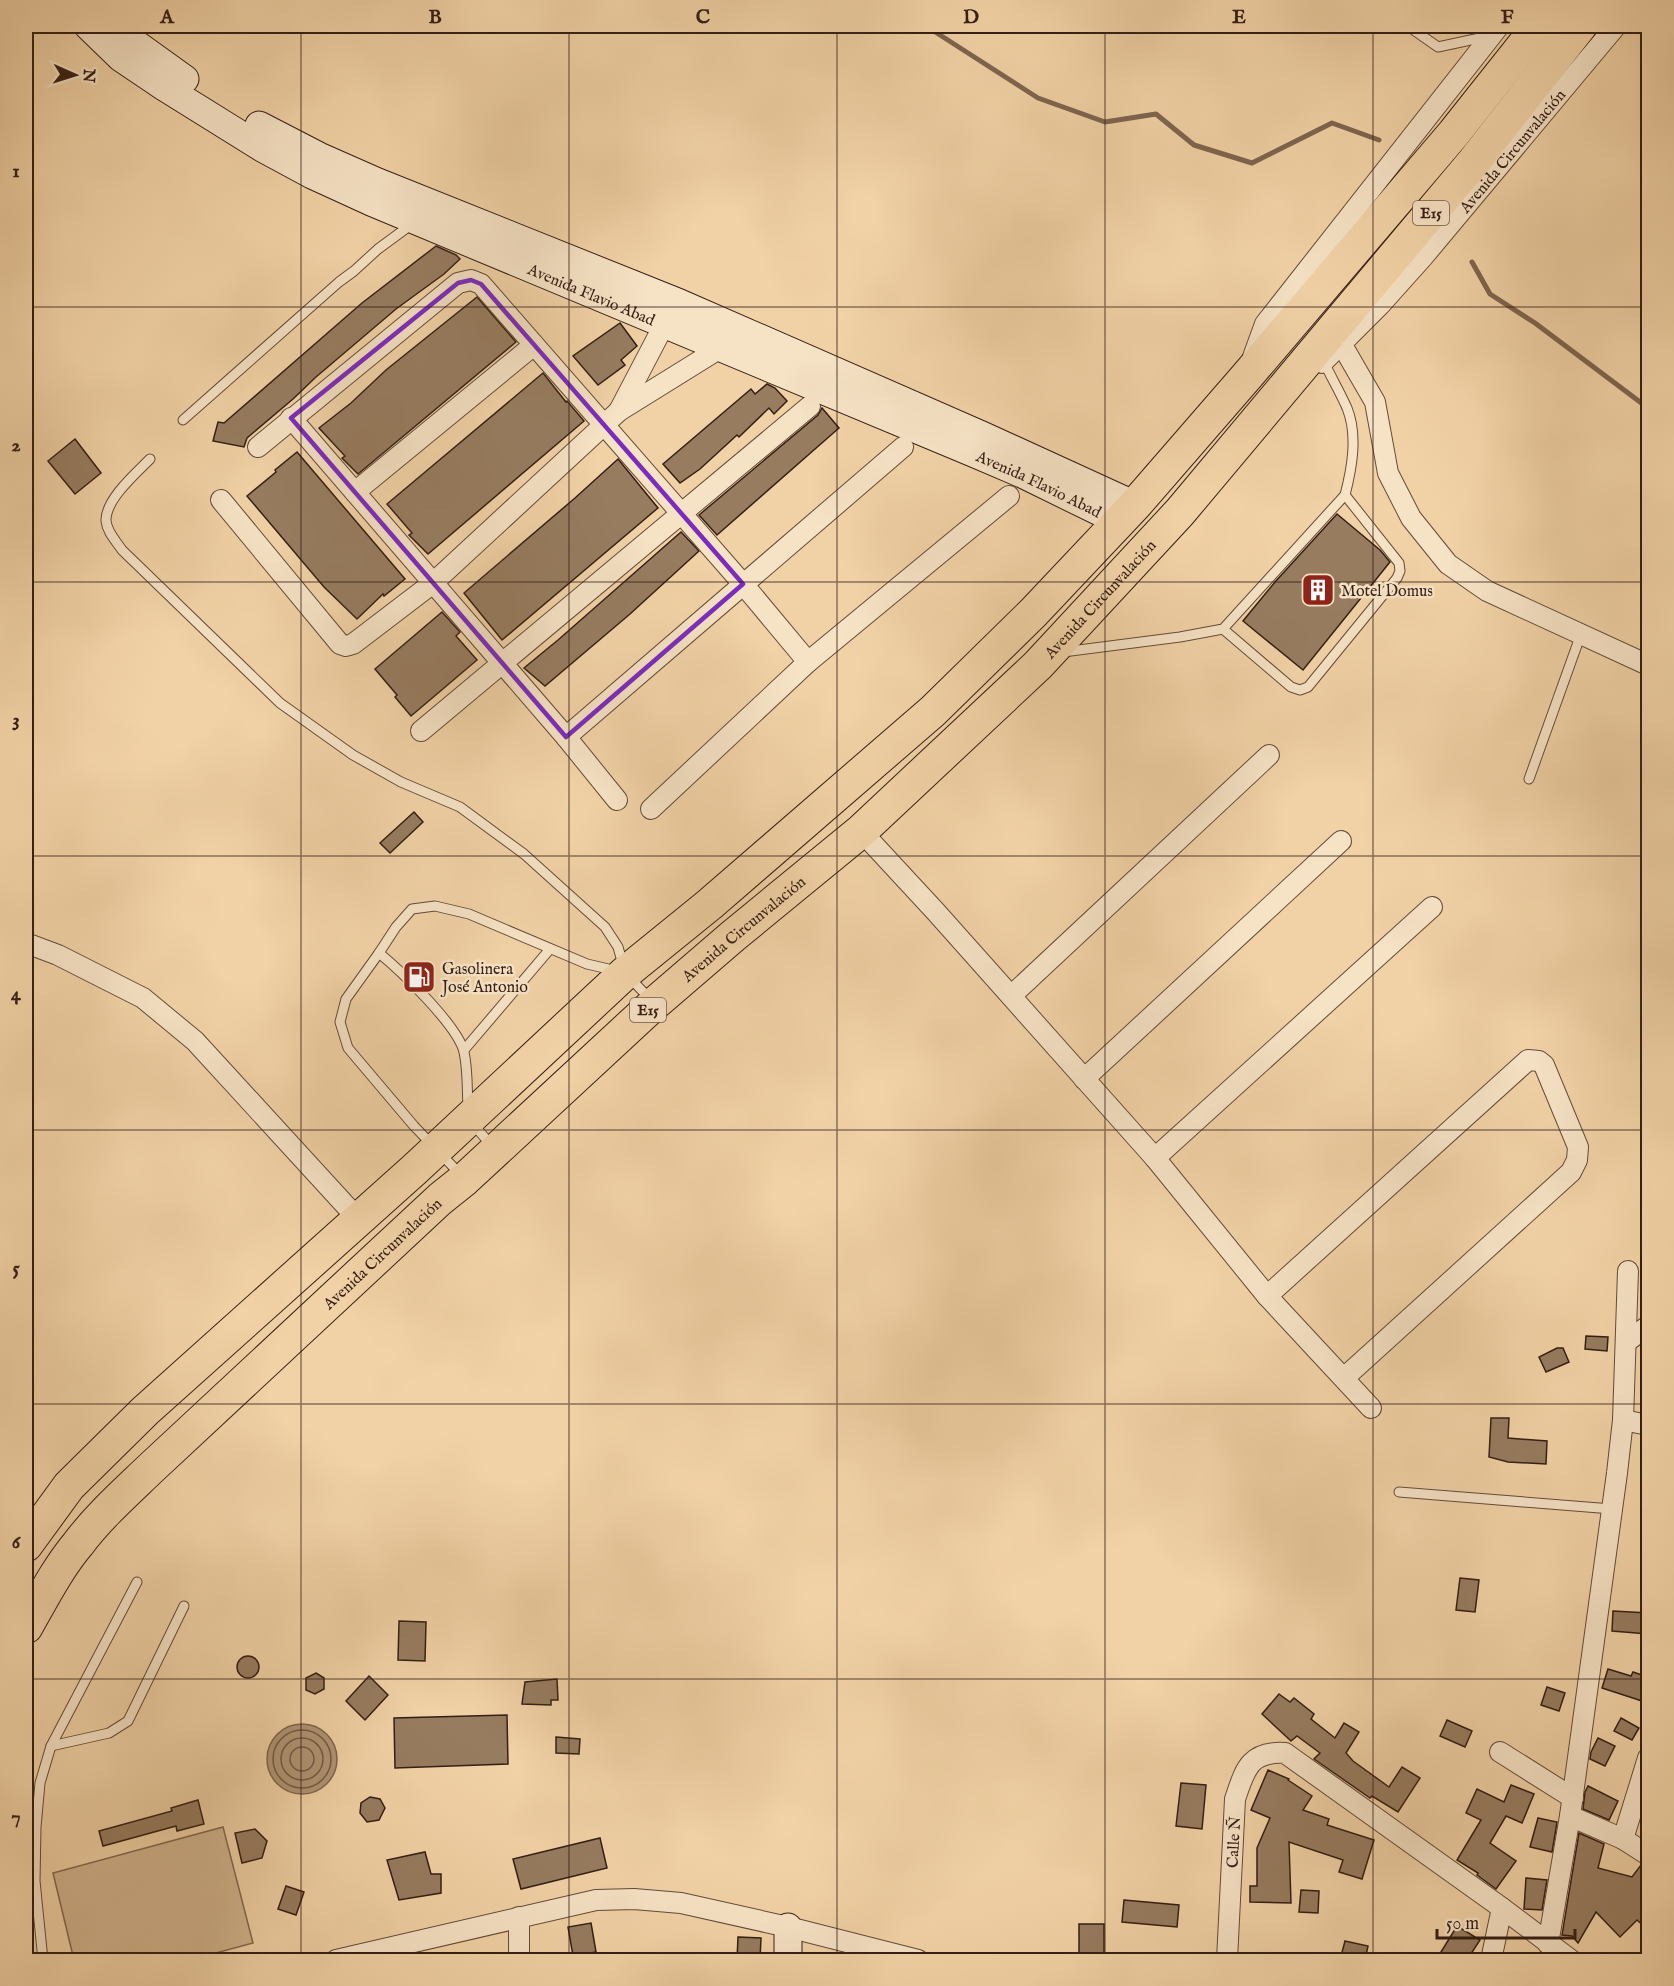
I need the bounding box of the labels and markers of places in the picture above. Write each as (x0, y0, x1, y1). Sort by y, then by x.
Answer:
building icon: Motel Domus (1300, 572, 1336, 608)
place label: Motel Domus (1341, 582, 1433, 602)
fuel station icon: Gasolinera José Antonio (401, 959, 437, 995)
place label: Gasolinera José Antonio (440, 960, 528, 998)

